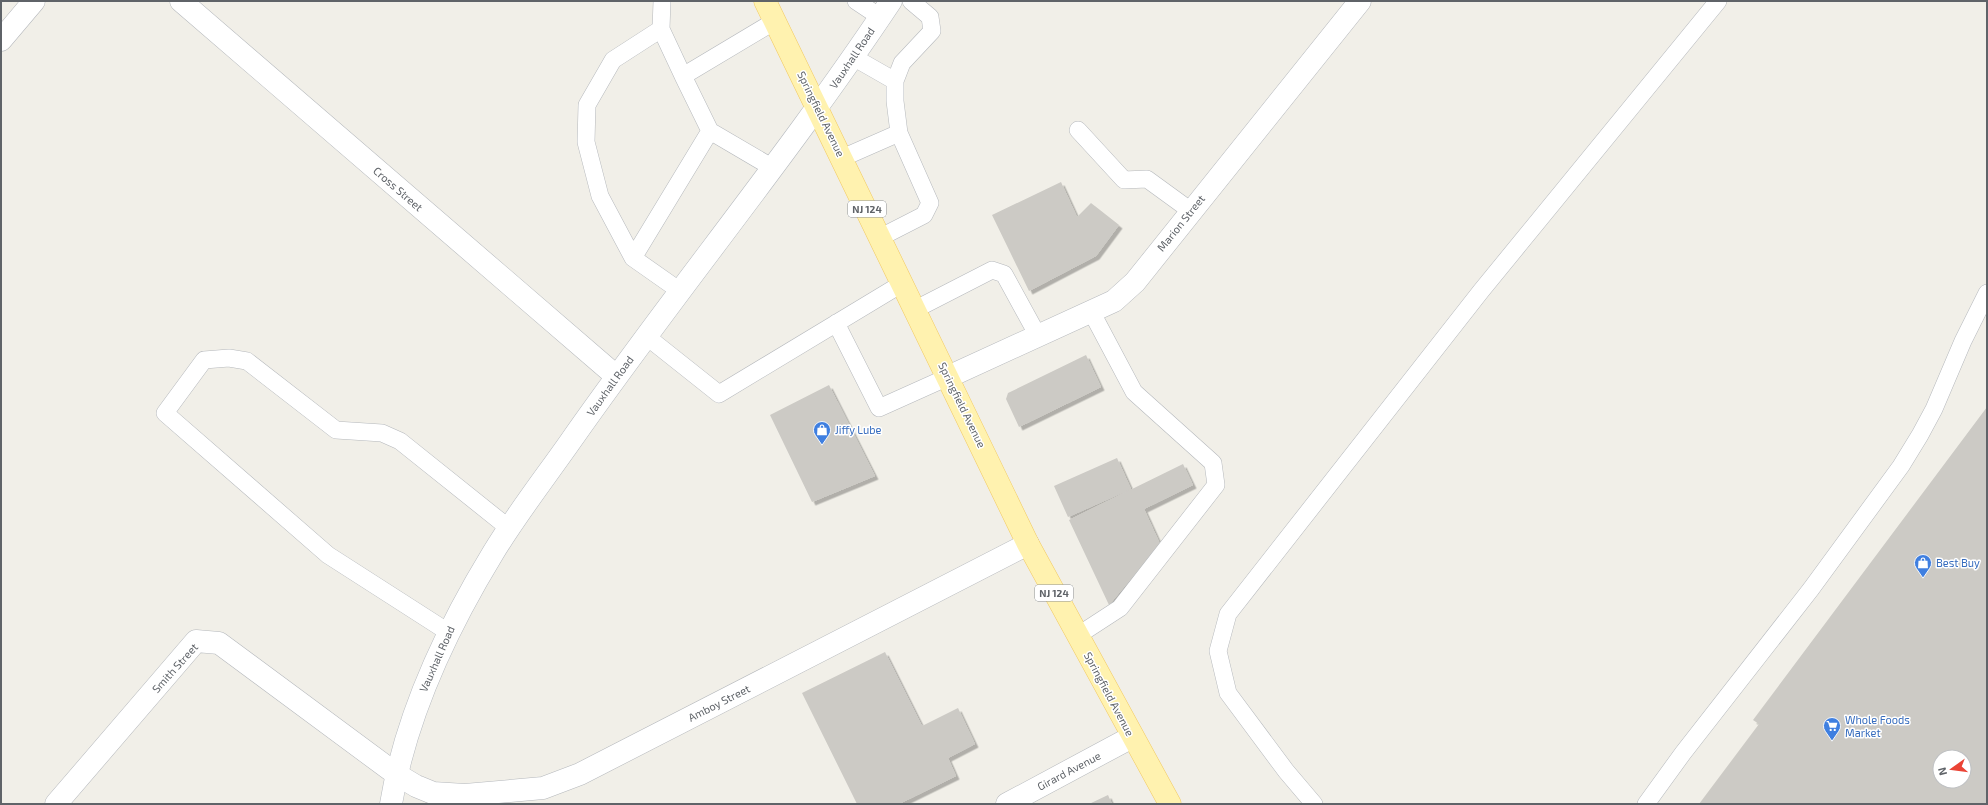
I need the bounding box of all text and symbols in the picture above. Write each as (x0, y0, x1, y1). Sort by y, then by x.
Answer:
street label: Vauxhall Road (826, 25, 877, 91)
street label: Springfield Avenue (795, 69, 848, 159)
street label: Cross Street (371, 164, 426, 214)
street label: Marion Street (1154, 192, 1207, 253)
road number: NJ 124 (848, 201, 886, 217)
street label: Vauxhall Road (583, 353, 636, 418)
street label: Springfield Avenue (936, 360, 989, 450)
shop icon: Jiffy Lube (812, 420, 832, 445)
place label: Jiffy Lube (835, 423, 882, 436)
shop icon: Best Buy (1913, 553, 1933, 578)
place label: Best Buy (1936, 556, 1980, 569)
road number: NJ 124 (1035, 585, 1073, 601)
street label: Vauxhall Road (416, 624, 457, 694)
street label: Smith Street (149, 640, 200, 695)
street label: Springfield Avenue (1082, 649, 1137, 738)
street label: Amboy Street (686, 681, 752, 724)
place label: Whole Foods Market (1845, 713, 1910, 739)
supermarket icon: Whole Foods Market (1822, 716, 1842, 741)
street label: Girard Avenue (1035, 748, 1103, 793)
north arrow (1932, 749, 1972, 789)
text: N (1935, 766, 1949, 777)

